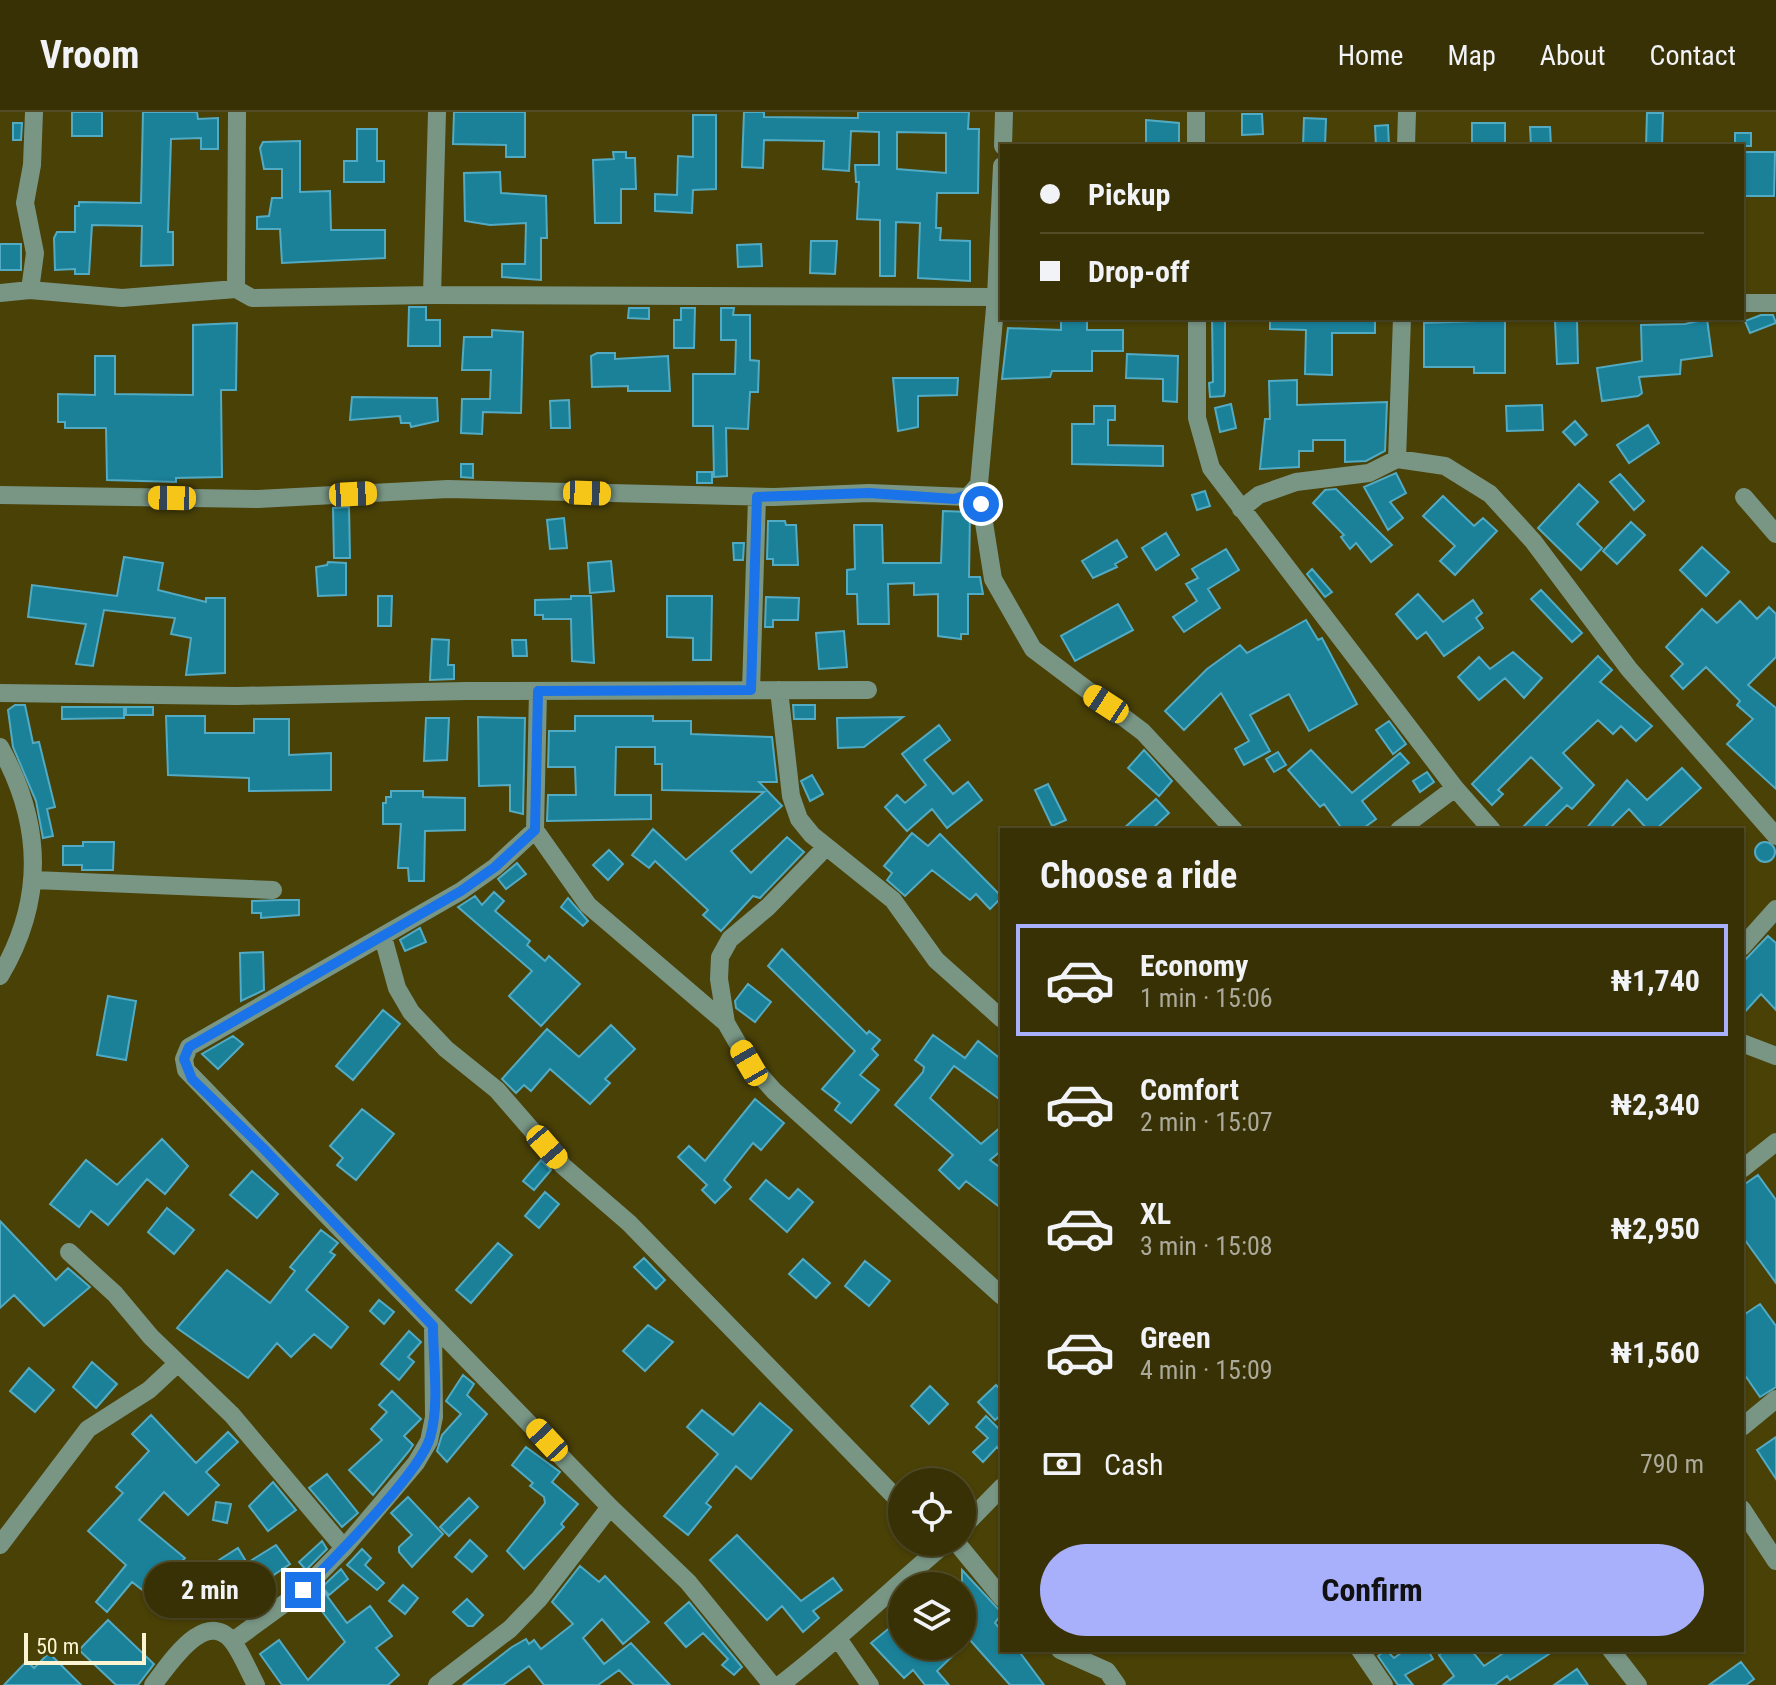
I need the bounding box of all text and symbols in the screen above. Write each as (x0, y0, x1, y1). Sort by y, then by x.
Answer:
text: Vroom (40, 33, 139, 77)
text: Home (1338, 39, 1403, 72)
text: Map (1447, 39, 1496, 72)
text: About (1540, 39, 1606, 72)
text: Contact (1650, 39, 1736, 72)
text: Pickup (1088, 177, 1170, 212)
text: Drop-off (1088, 254, 1190, 289)
car (563, 480, 611, 506)
car (328, 481, 378, 507)
car (148, 486, 196, 510)
route start (963, 486, 999, 522)
car (1079, 681, 1133, 727)
text: Choose a ride (1040, 855, 1237, 897)
icon: car (1044, 944, 1116, 1016)
text: Economy (1140, 948, 1248, 983)
text: ₦1,740 (1611, 963, 1700, 998)
text: 1 min · 15:06 (1140, 983, 1273, 1013)
car (727, 1036, 771, 1090)
icon: car (1044, 1068, 1116, 1140)
text: Comfort (1140, 1072, 1239, 1107)
text: ₦2,340 (1611, 1087, 1700, 1122)
text: 2 min · 15:07 (1140, 1107, 1273, 1137)
car (522, 1121, 572, 1173)
icon: car (1044, 1192, 1116, 1264)
text: XL (1140, 1196, 1171, 1231)
text: ₦2,950 (1611, 1211, 1700, 1246)
text: 3 min · 15:08 (1140, 1231, 1273, 1261)
icon: car (1044, 1316, 1116, 1388)
text: Green (1140, 1320, 1211, 1355)
text: ₦1,560 (1611, 1335, 1700, 1370)
text: 4 min · 15:09 (1140, 1355, 1273, 1385)
car (522, 1414, 572, 1466)
icon: cash (1040, 1442, 1084, 1486)
text: Cash (1104, 1447, 1164, 1482)
text: 790 m (1640, 1449, 1704, 1479)
map controls (888, 1468, 976, 1660)
button: locate (888, 1468, 976, 1556)
button: Confirm (1040, 1544, 1704, 1636)
callout: 2 min (143, 1562, 275, 1618)
route end (285, 1572, 321, 1608)
button: layers (888, 1572, 976, 1660)
text: 2 min (181, 1575, 239, 1605)
scale bar (24, 1629, 146, 1665)
text: 50 m (36, 1634, 79, 1659)

